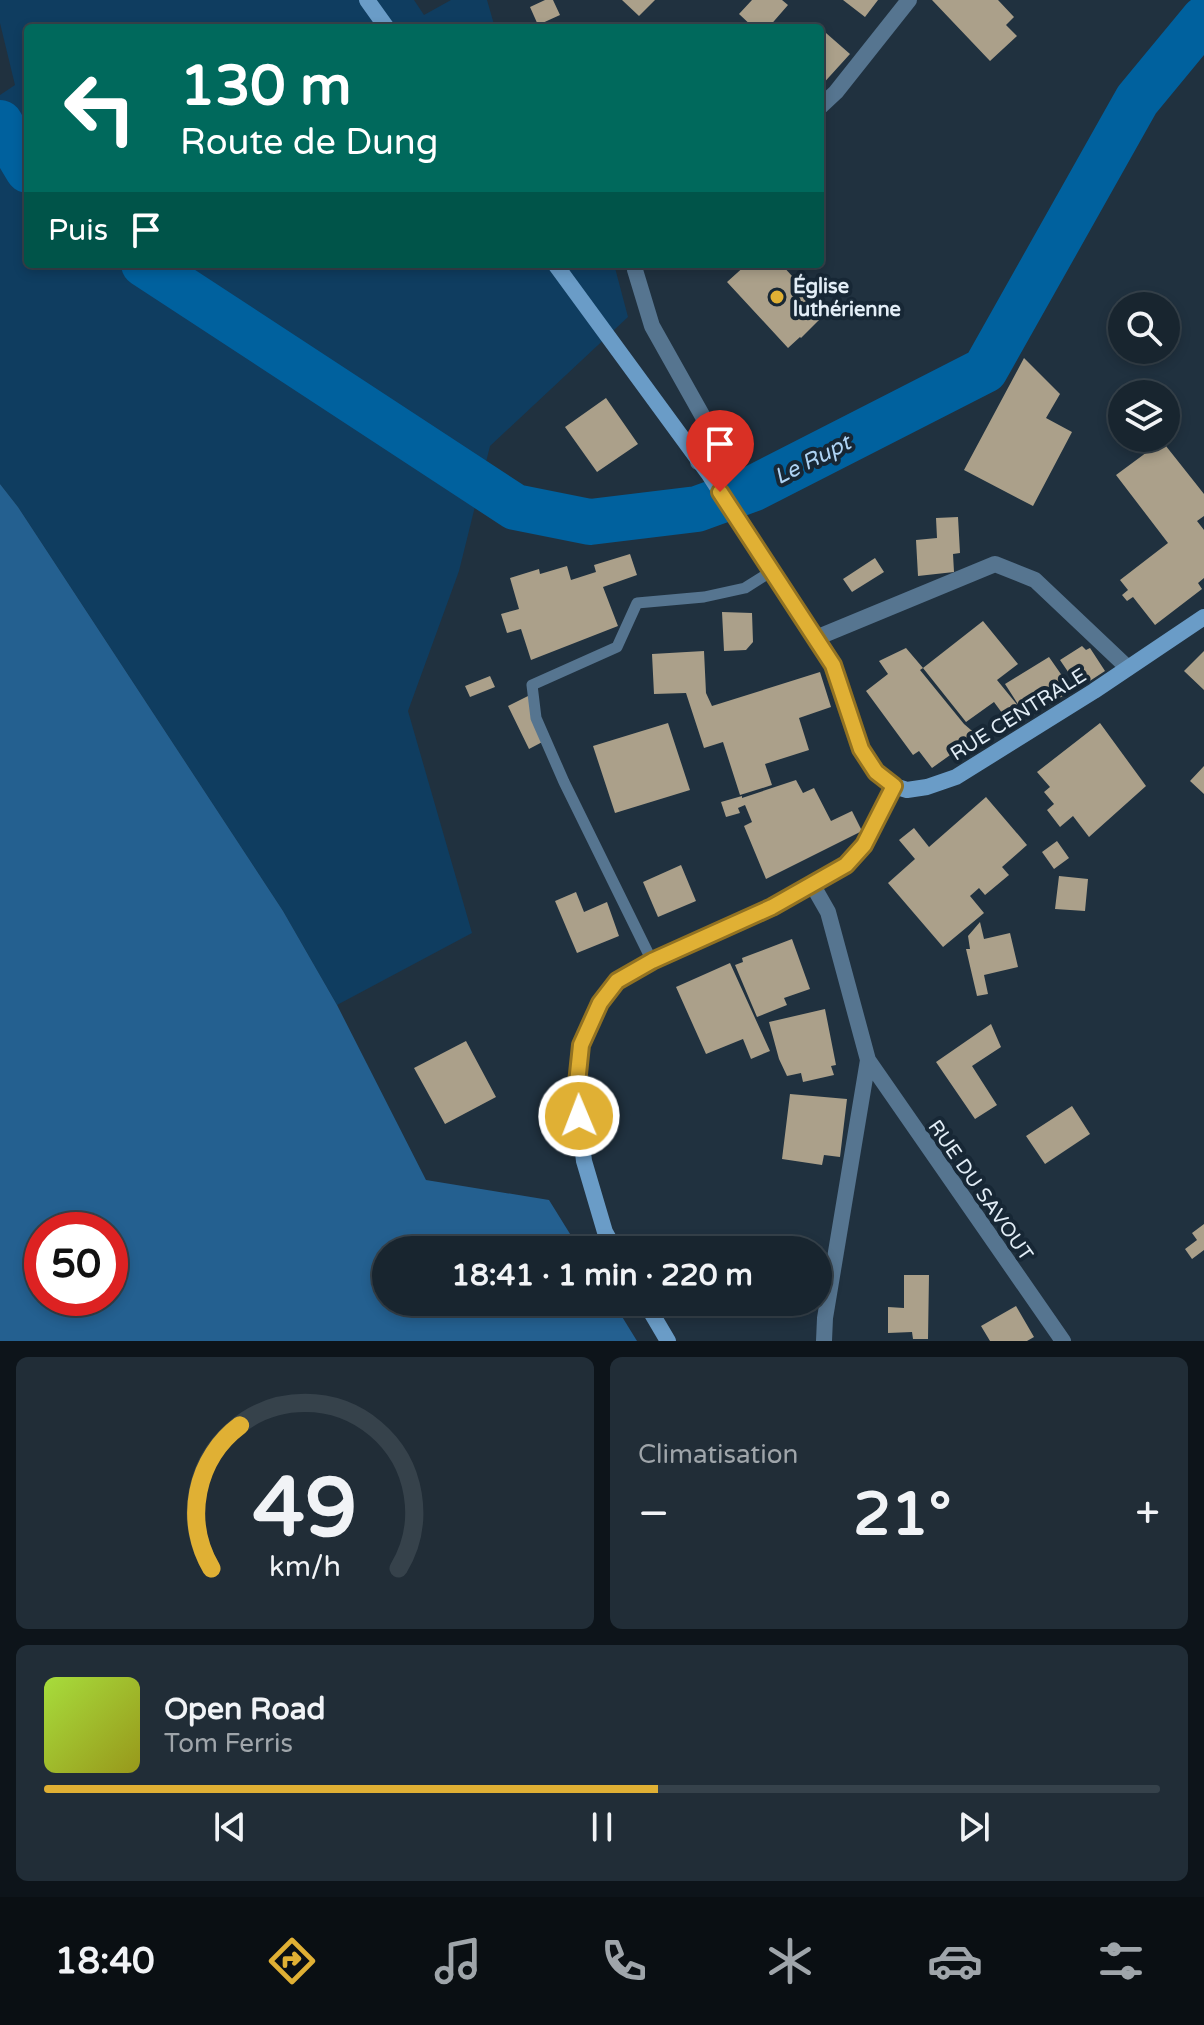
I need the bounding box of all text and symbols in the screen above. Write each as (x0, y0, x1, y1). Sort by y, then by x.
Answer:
text: 130 m (180, 53, 351, 120)
icon: left (48, 56, 152, 160)
text: Route de Dung (180, 121, 438, 164)
icon: arrive (124, 208, 168, 252)
text: Puis (48, 212, 108, 249)
place label: Église luthérienne (793, 273, 901, 322)
marker: Église luthérienne (768, 288, 786, 306)
map controls (1108, 292, 1180, 452)
button: search (1108, 292, 1180, 364)
button: layers (1108, 380, 1180, 452)
pin (686, 410, 754, 492)
icon: arrive (698, 422, 742, 466)
water label: Le Rupt (770, 428, 857, 490)
street label: RUE CENTRALE (946, 663, 1091, 766)
position arrow (537, 1074, 621, 1158)
street label: RUE DU SAVOUT (923, 1116, 1038, 1266)
speed limit sign: 50 (24, 1212, 128, 1316)
text: 18:41 · 1 min · 220 m (451, 1257, 753, 1294)
text: Climatisation (638, 1439, 798, 1470)
text: 49 (253, 1459, 357, 1559)
text: 21° (853, 1479, 951, 1551)
text: − (638, 1488, 669, 1541)
text: + (1135, 1488, 1160, 1541)
text: km/h (269, 1550, 341, 1584)
text: Open Road (164, 1691, 325, 1728)
text: Tom Ferris (164, 1728, 293, 1759)
icon: previous (208, 1805, 252, 1849)
icon: pause (580, 1805, 624, 1849)
icon: next (952, 1805, 996, 1849)
icon: directions (264, 1933, 320, 1989)
icon: music (430, 1933, 486, 1989)
icon: phone (596, 1933, 652, 1989)
icon: climate (762, 1933, 818, 1989)
icon: car (927, 1933, 983, 1989)
icon: filters (1093, 1933, 1149, 1989)
text: 18:40 (55, 1940, 155, 1983)

